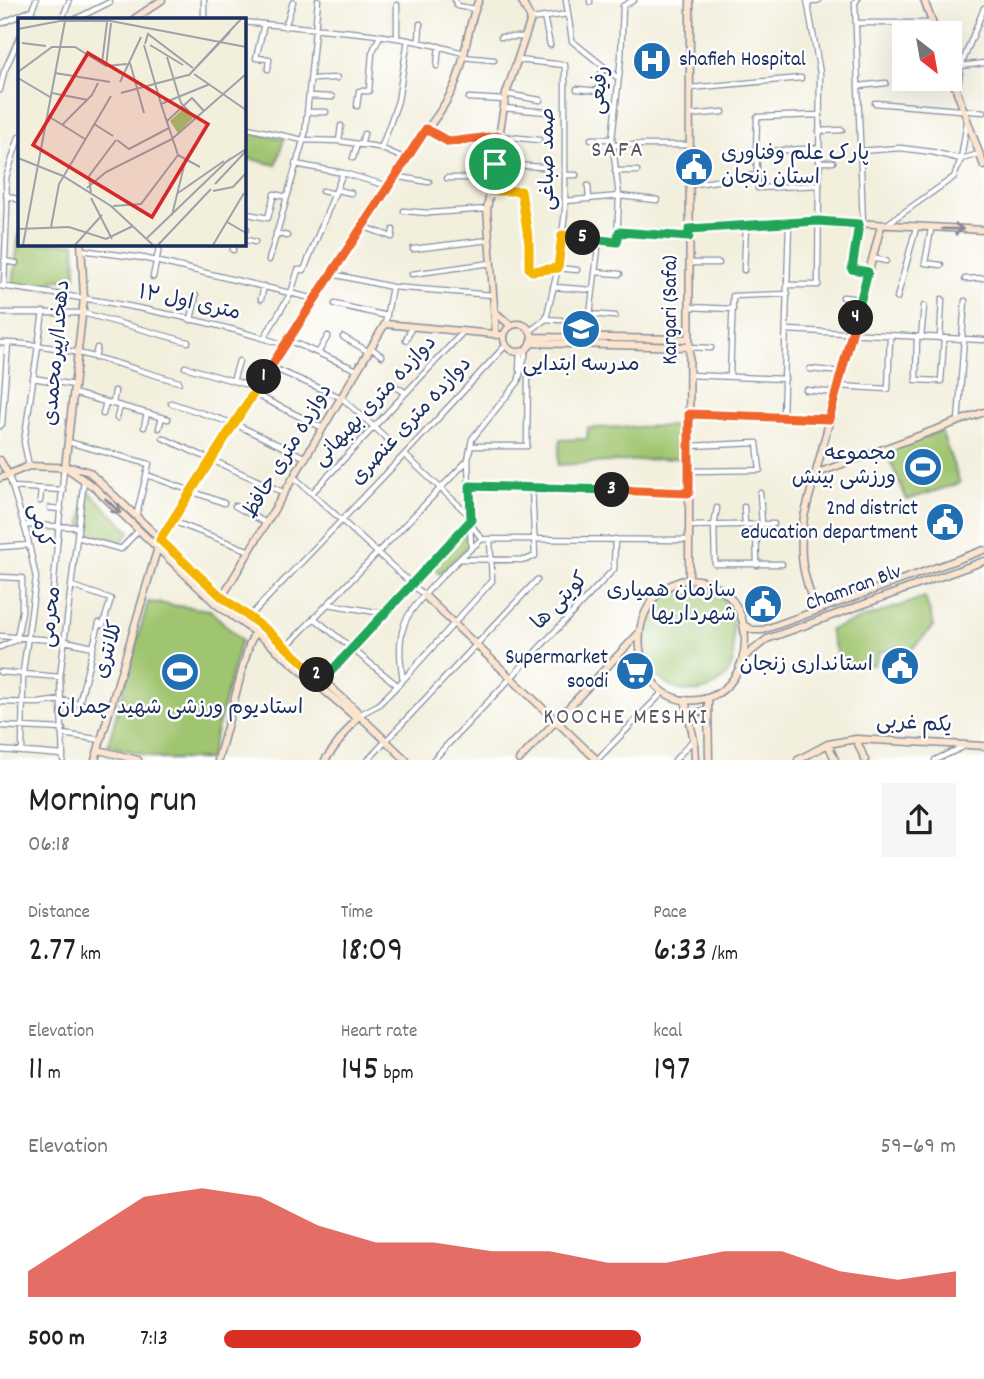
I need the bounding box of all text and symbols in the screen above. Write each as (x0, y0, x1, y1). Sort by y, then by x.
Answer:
inset map (18, 18, 245, 245)
north arrow (892, 21, 962, 91)
map controls (892, 21, 962, 91)
hospital icon: shafieh Hospital (631, 40, 673, 82)
place label: shafieh Hospital (679, 46, 806, 76)
street label: رفیعی (584, 64, 618, 116)
street label: صمد صباغی (534, 107, 564, 211)
pin (465, 134, 525, 194)
district label: SAFA (591, 135, 645, 168)
place label: پارک علم وفناوری استان زنجان (721, 140, 869, 194)
icon: arrive (476, 145, 514, 183)
public building icon: پارک علم وفناوری استان زنجان (673, 146, 715, 188)
pin: 5 (566, 220, 600, 256)
one-way arrow (941, 223, 964, 236)
text: 5 (578, 224, 587, 251)
street label: Kargari (Safa) (657, 255, 687, 365)
street label: دهخدا/پیرمحمدی (37, 279, 79, 427)
street label: ۱۲ متری اول (135, 279, 243, 329)
pin: 4 (838, 300, 874, 336)
text: 4 (852, 304, 859, 331)
school or university icon: مدرسه ابتدایی (560, 308, 602, 350)
street label: دوازده متری بهبهانی (307, 330, 445, 474)
street label: دوازده متری عنصری (344, 351, 480, 493)
place label: مدرسه ابتدایی (522, 351, 640, 381)
pin: 1 (246, 360, 282, 394)
text: 1 (261, 363, 266, 390)
street label: دوازده متری حافظ (237, 379, 341, 525)
place label: مجموعه ورزشی بینش (792, 440, 896, 494)
sports icon: مجموعه ورزشی بینش (902, 446, 944, 488)
pin: 3 (594, 472, 630, 508)
text: 3 (607, 476, 616, 503)
place label: 2nd district education department (741, 495, 918, 549)
one-way arrow (104, 497, 121, 514)
street label: کرمی (19, 501, 59, 551)
public building icon: 2nd district education department (924, 501, 966, 543)
street label: Chamran Blv (802, 558, 906, 620)
street label: کویتی ها (526, 566, 596, 638)
place label: سازمان همیاری شهرداریها (607, 577, 736, 631)
public building icon: سازمان همیاری شهرداریها (742, 583, 784, 625)
street label: محرمی (33, 585, 71, 649)
street label: کلانتری (87, 617, 133, 683)
place label: Supermarket soodi (505, 644, 608, 698)
public building icon: استانداری زنجان (879, 645, 921, 687)
supermarket icon: Supermarket soodi (614, 650, 656, 692)
sports icon: استادیوم ورزشی شهید چمران (159, 651, 201, 693)
place label: استانداری زنجان (739, 651, 873, 681)
pin: 2 (300, 658, 334, 692)
text: 2 (312, 661, 321, 688)
place label: استادیوم ورزشی شهید چمران (57, 694, 303, 724)
district label: KOOCHE MESHKI (543, 702, 709, 735)
street label: یکم غربی (875, 708, 953, 742)
text: Morning run (28, 775, 197, 830)
button: share (882, 783, 956, 857)
text: 06:18 (28, 829, 70, 862)
text: Distance (28, 900, 90, 927)
text: Time (341, 900, 373, 927)
text: Pace (653, 900, 687, 927)
text: 2.77 (28, 927, 76, 977)
text: 18:09 (341, 927, 403, 977)
text: 6:33 (653, 927, 707, 977)
text: km (76, 942, 101, 969)
text: /km (707, 942, 738, 969)
text: Elevation (28, 1019, 94, 1046)
text: Heart rate (341, 1019, 417, 1046)
text: kcal (653, 1019, 682, 1046)
text: 11 (28, 1046, 43, 1096)
text: 145 (341, 1046, 379, 1096)
text: 197 (653, 1046, 690, 1096)
text: m (43, 1061, 61, 1088)
text: bpm (379, 1061, 413, 1088)
text: Elevation (28, 1131, 108, 1164)
text: 59–69 m (881, 1131, 956, 1164)
text: 500 m (28, 1323, 85, 1356)
text: 7:13 (140, 1323, 168, 1356)

